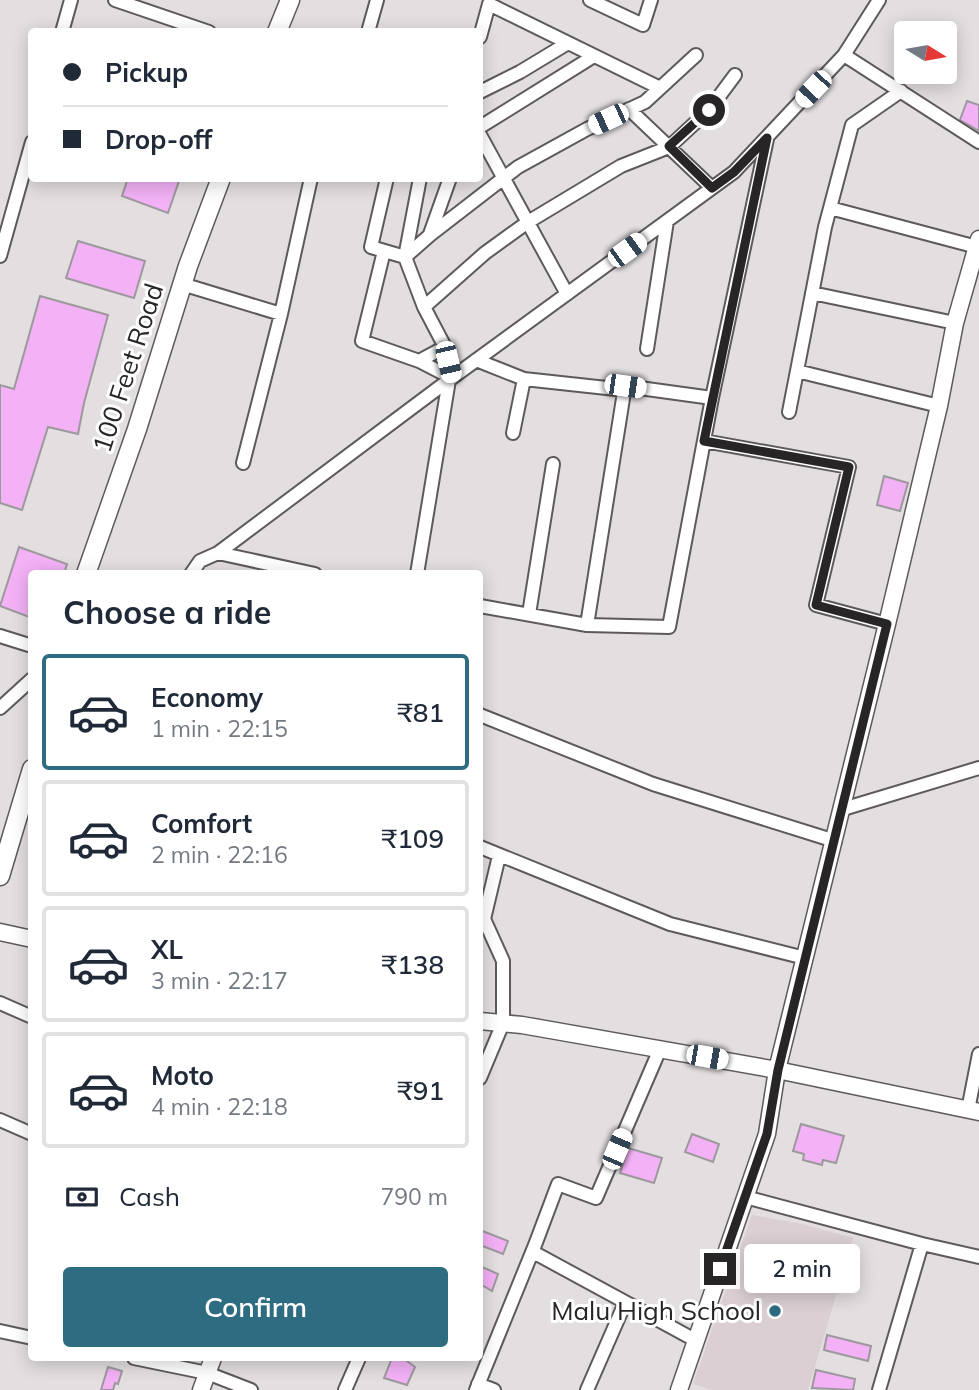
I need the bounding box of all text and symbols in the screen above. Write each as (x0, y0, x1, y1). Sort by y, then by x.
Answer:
north arrow (894, 21, 957, 84)
map controls (894, 21, 957, 84)
text: Pickup (105, 56, 188, 89)
car (791, 66, 836, 112)
route start (693, 94, 725, 126)
car (585, 101, 632, 137)
text: Drop-off (105, 123, 212, 156)
car (604, 229, 651, 271)
street label: 100 Feet Road (85, 279, 170, 456)
car (434, 339, 463, 385)
car (603, 373, 648, 399)
text: Choose a ride (63, 592, 271, 632)
icon: car (67, 681, 130, 744)
text: Economy (151, 681, 263, 714)
text: ₹81 (397, 696, 444, 729)
text: 1 min · 22:15 (151, 714, 288, 743)
icon: car (67, 807, 130, 870)
text: Comfort (151, 807, 252, 840)
text: ₹109 (382, 822, 444, 855)
text: 2 min · 22:16 (151, 840, 288, 869)
icon: car (67, 933, 130, 996)
text: XL (151, 933, 183, 966)
text: ₹138 (382, 948, 444, 981)
text: 3 min · 22:17 (151, 966, 288, 995)
car (685, 1043, 730, 1071)
icon: car (67, 1059, 130, 1122)
text: Moto (151, 1059, 214, 1092)
text: ₹91 (397, 1074, 444, 1107)
text: 4 min · 22:18 (151, 1092, 288, 1121)
car (600, 1126, 635, 1172)
icon: cash (63, 1178, 101, 1216)
text: Cash (119, 1180, 180, 1213)
text: 790 m (380, 1182, 448, 1211)
callout: 2 min (744, 1244, 860, 1294)
route end (704, 1253, 736, 1285)
text: 2 min (772, 1254, 832, 1283)
button: Confirm (63, 1267, 448, 1347)
place label: Malu High School (551, 1294, 761, 1327)
marker: Malu High School (767, 1303, 783, 1319)

